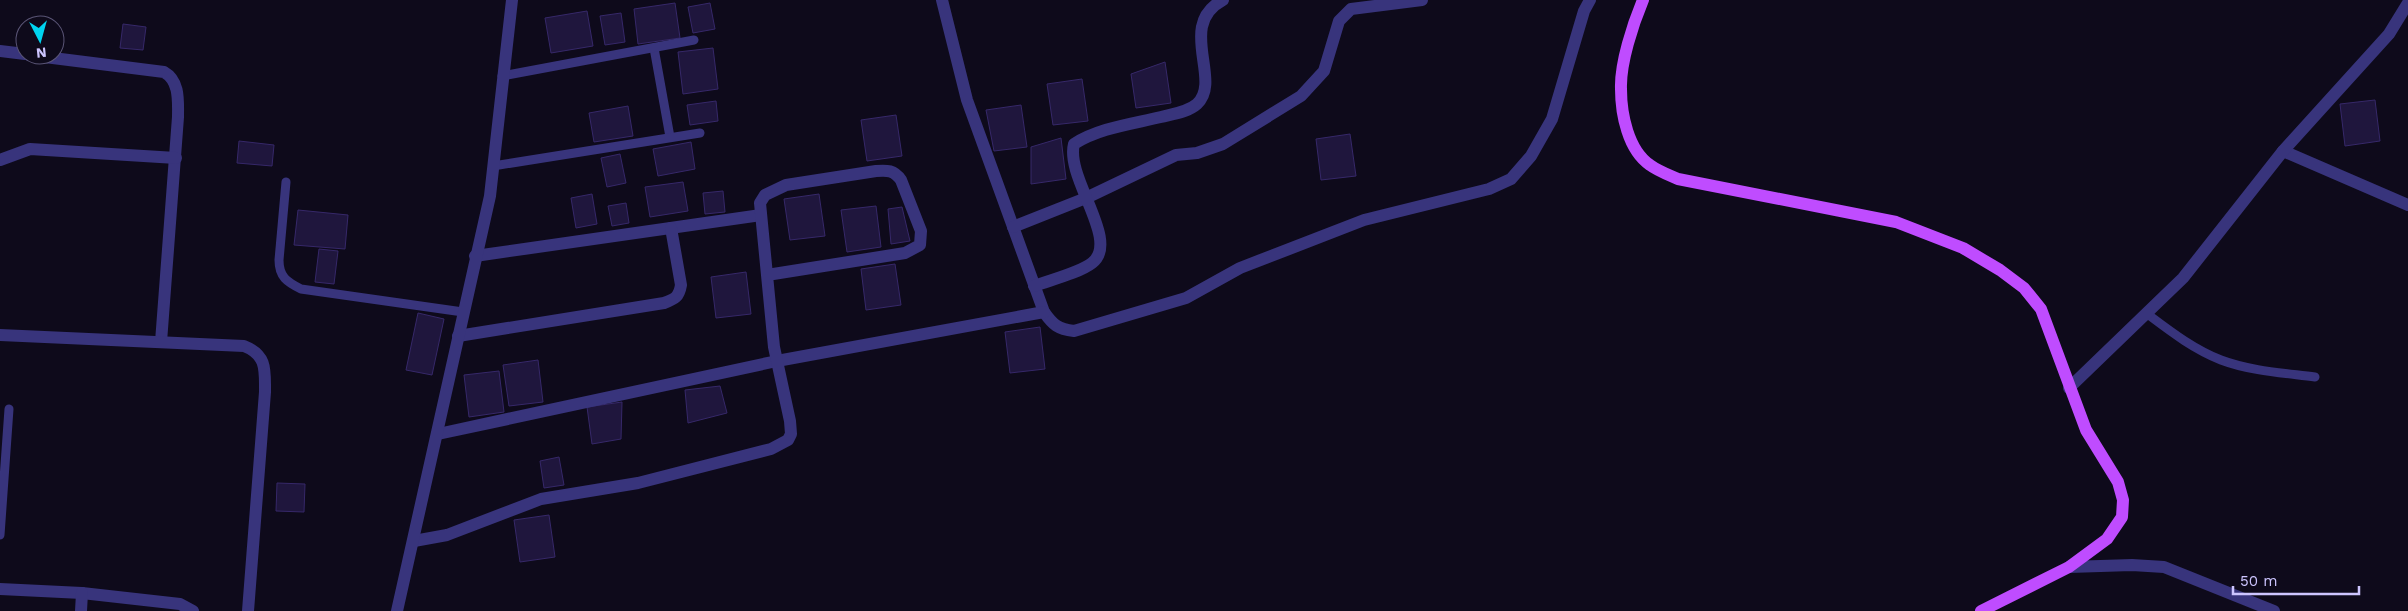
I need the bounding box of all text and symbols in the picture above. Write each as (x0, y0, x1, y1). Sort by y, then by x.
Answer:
north arrow (15, 15, 65, 65)
text: N (35, 44, 47, 61)
scale bar (2233, 564, 2359, 596)
text: 50 m (2240, 572, 2277, 590)

